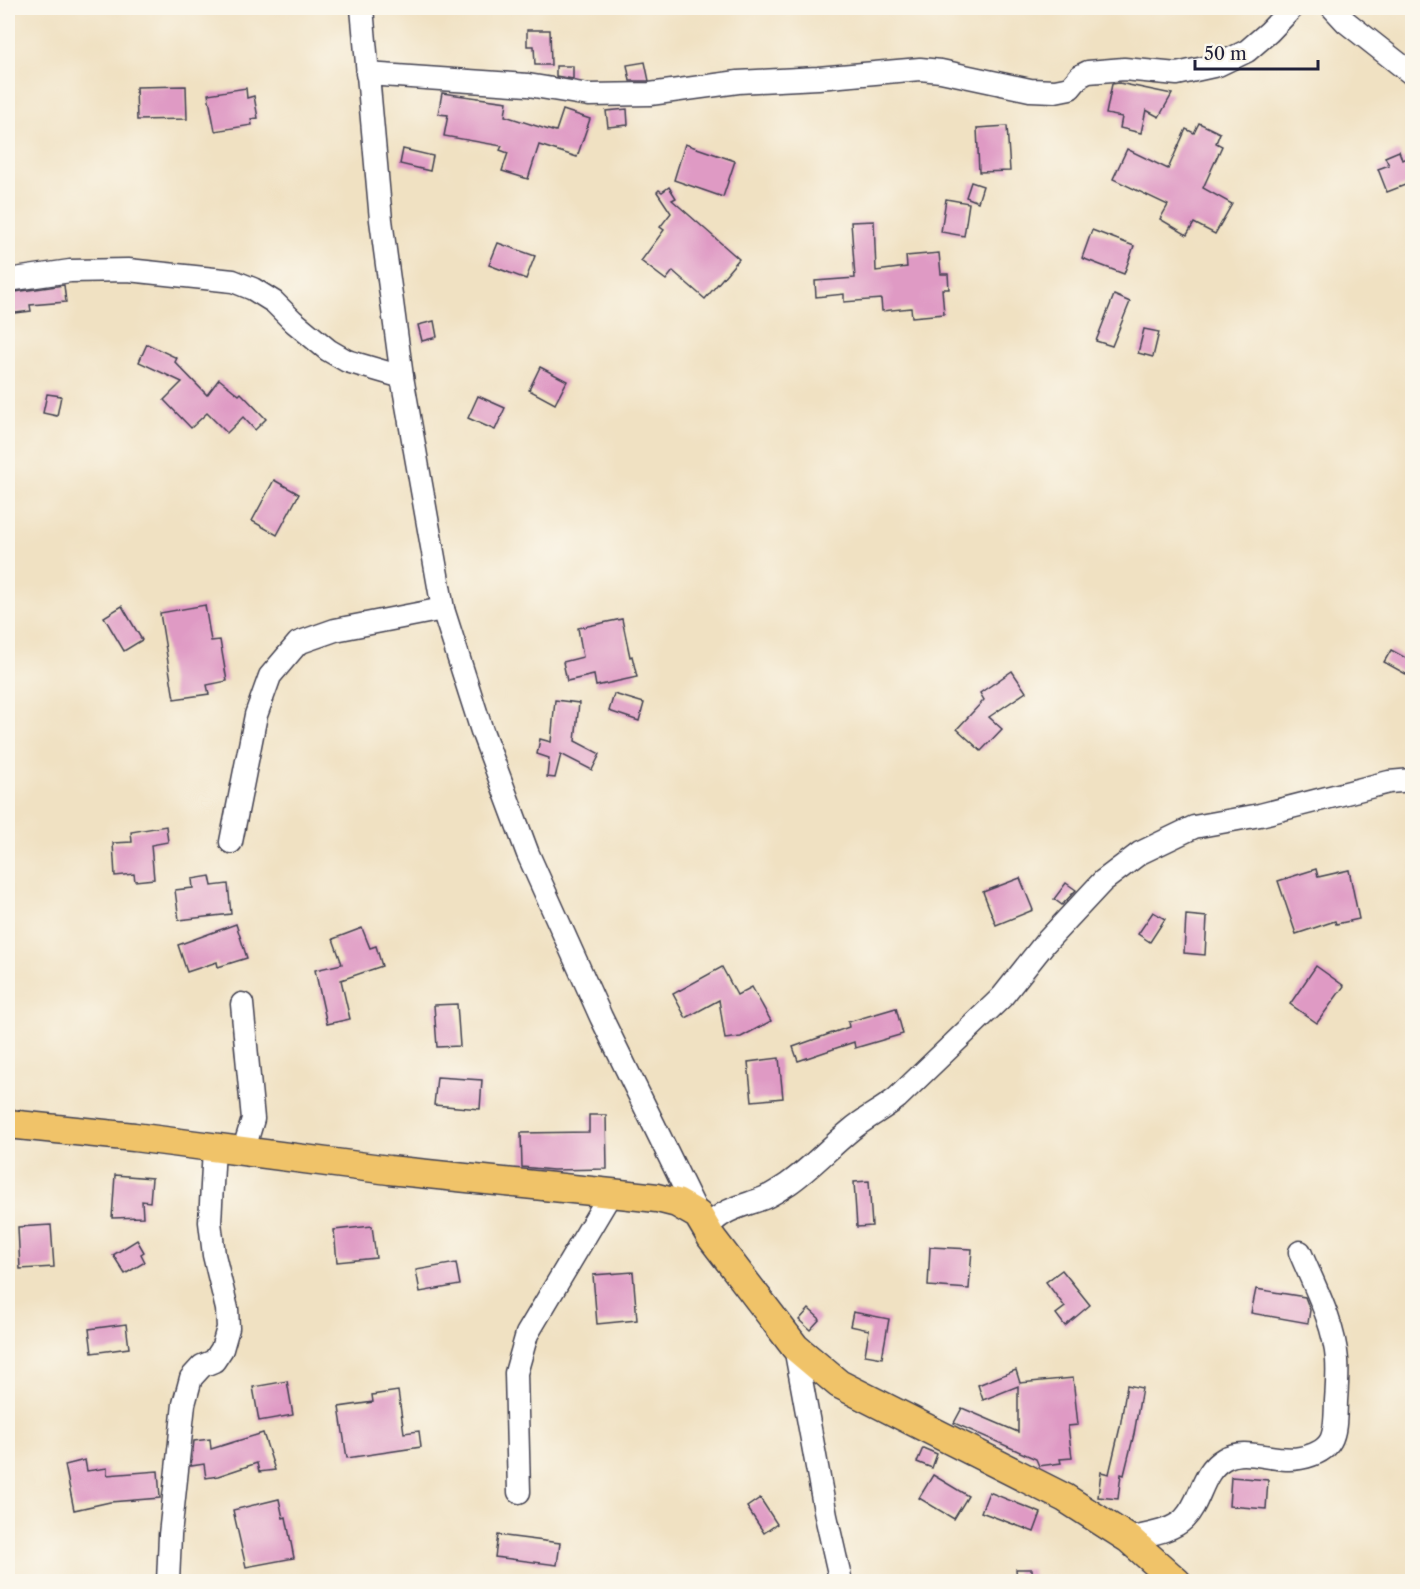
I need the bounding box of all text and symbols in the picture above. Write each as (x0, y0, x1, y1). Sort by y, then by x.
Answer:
scale bar (1195, 33, 1318, 71)
text: 50 m (1204, 43, 1247, 65)

